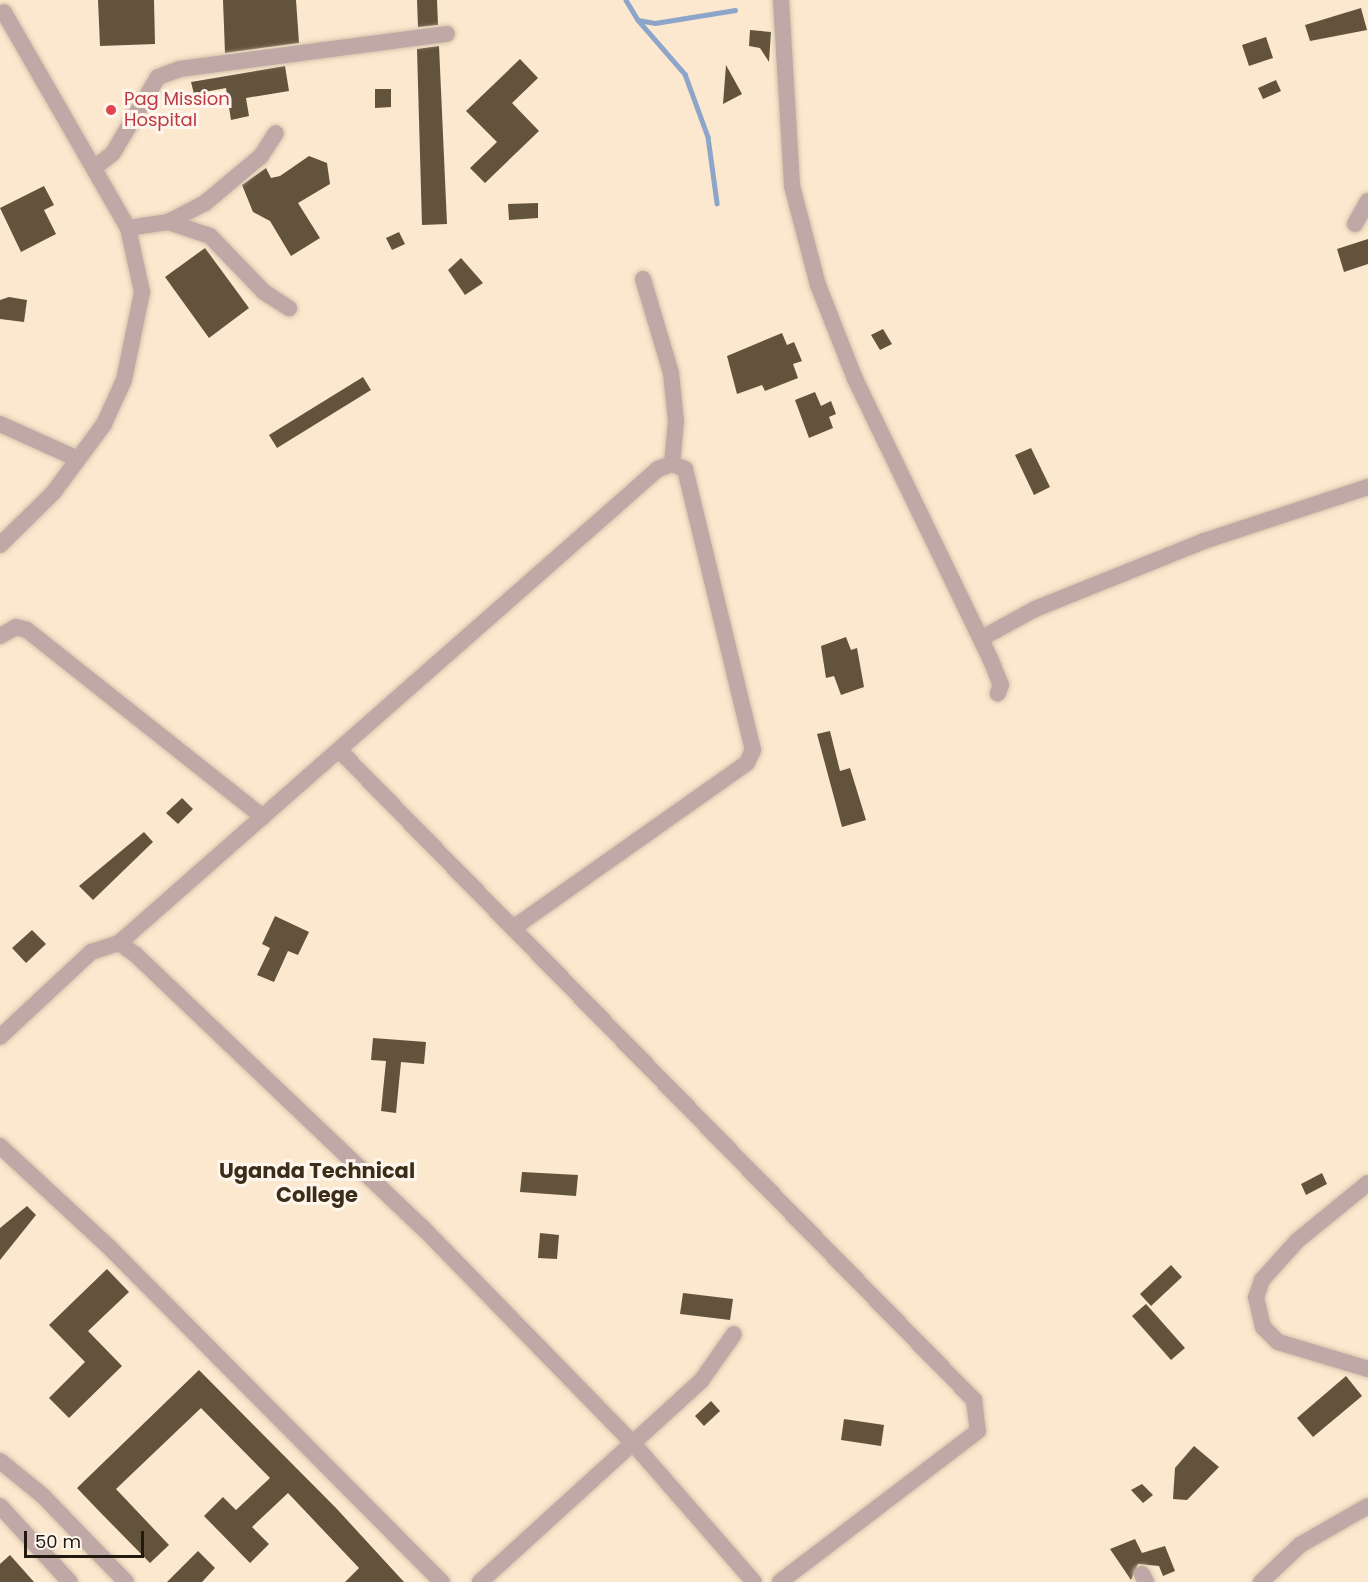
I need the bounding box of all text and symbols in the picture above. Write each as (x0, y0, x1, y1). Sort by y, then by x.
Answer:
place label: Pag Mission Hospital (124, 89, 230, 132)
marker: Pag Mission Hospital (102, 101, 120, 119)
district label: Uganda Technical College (219, 1158, 415, 1208)
scale bar (27, 1519, 147, 1557)
text: 50 m (35, 1529, 81, 1554)

